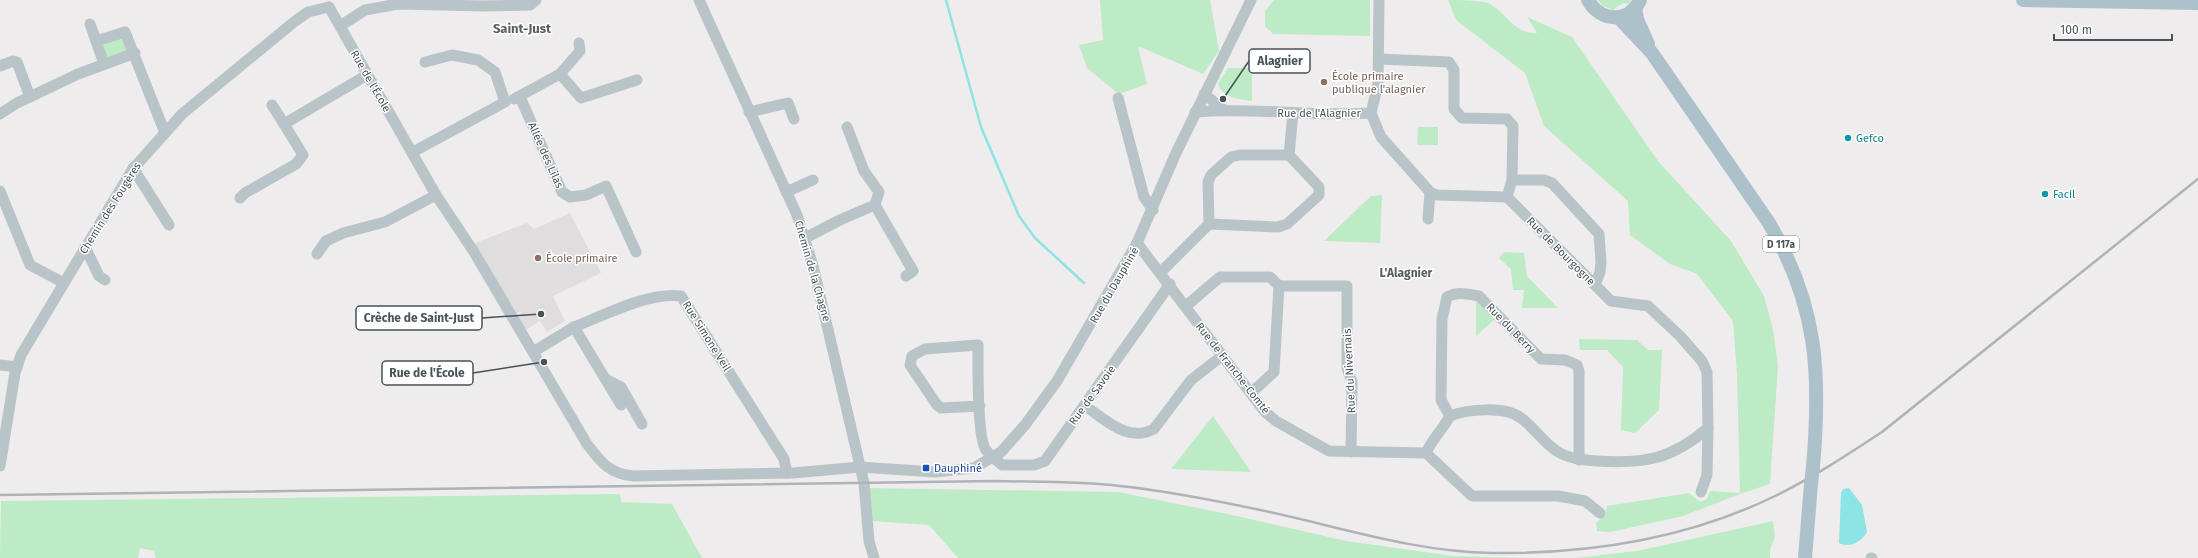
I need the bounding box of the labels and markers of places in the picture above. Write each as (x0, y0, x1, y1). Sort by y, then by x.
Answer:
callout: Alagnier (1249, 49, 1310, 73)
place label: École primaire publique l'alagnier (1332, 69, 1426, 96)
marker: École primaire publique l'alagnier (1319, 77, 1329, 87)
place label: Gefco (1856, 132, 1884, 145)
marker: Gefco (1843, 133, 1853, 143)
place label: Facil (2053, 188, 2075, 201)
marker: Facil (2040, 189, 2050, 199)
place label: École primaire (546, 251, 618, 265)
marker: École primaire (533, 253, 543, 263)
callout: Crèche de Saint-Just (356, 306, 482, 330)
callout: Rue de l'École (382, 361, 473, 385)
place label: Dauphiné (934, 462, 982, 475)
marker: Dauphiné (921, 463, 931, 473)

